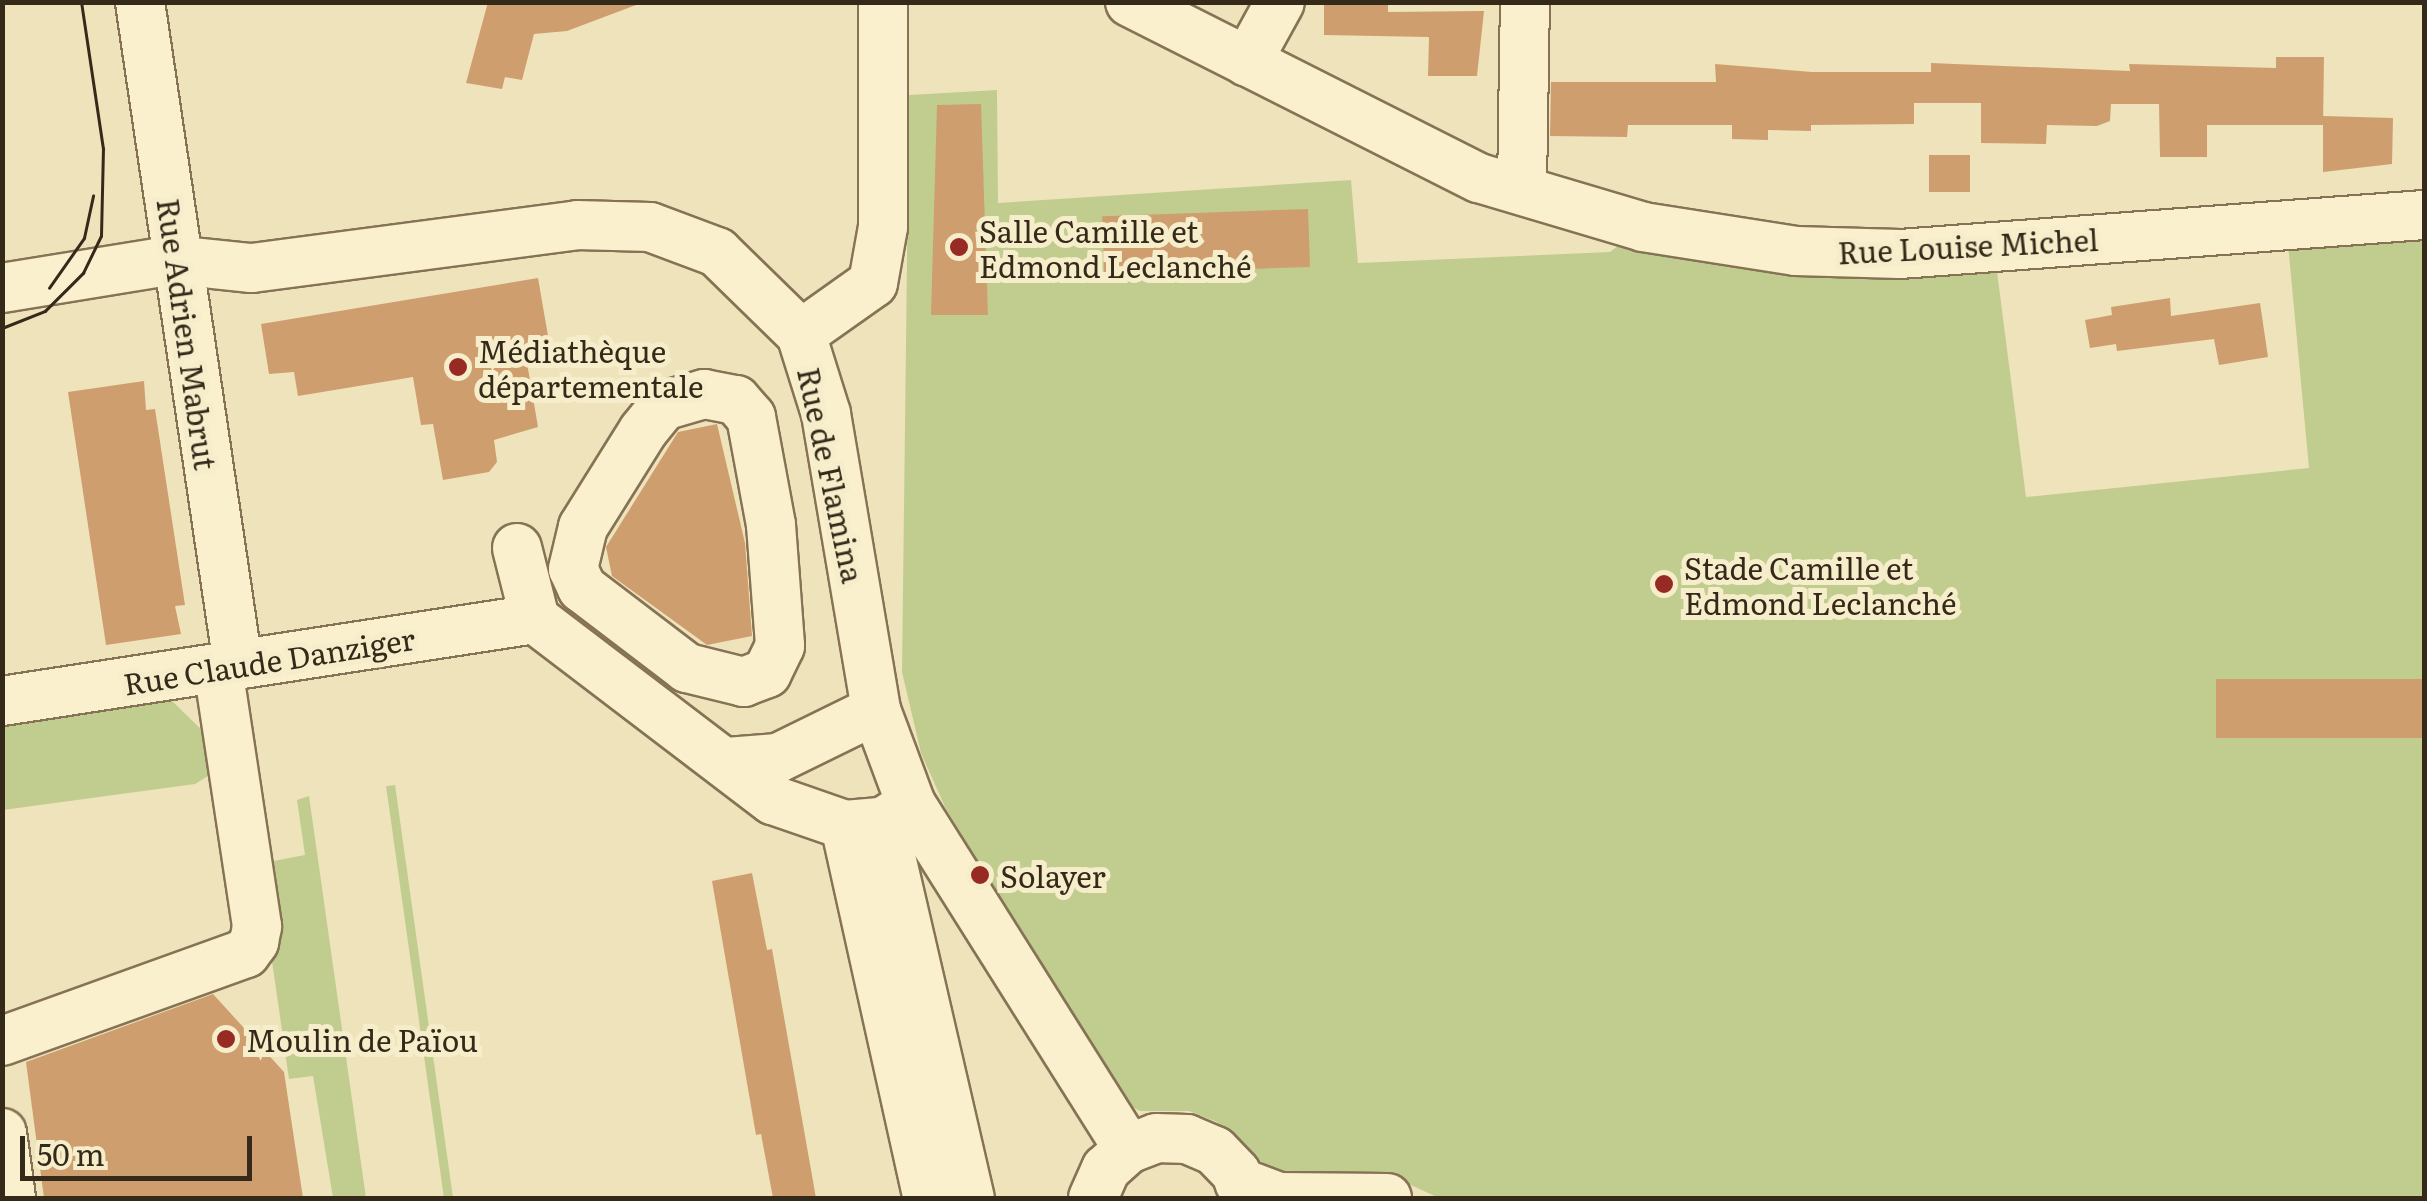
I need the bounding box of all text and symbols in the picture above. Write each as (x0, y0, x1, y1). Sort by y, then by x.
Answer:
street label: Rue Adrien Mabrut (151, 196, 225, 472)
place label: Salle Camille et Edmond Leclanché (979, 212, 1252, 282)
street label: Rue Louise Michel (1837, 220, 2099, 270)
marker: Salle Camille et Edmond Leclanché (948, 236, 970, 258)
place label: Médiathèque départementale (478, 332, 704, 402)
marker: Médiathèque départementale (447, 356, 469, 378)
street label: Rue de Flamina (792, 364, 872, 586)
place label: Stade Camille et Edmond Leclanché (1684, 549, 1957, 620)
marker: Stade Camille et Edmond Leclanché (1653, 573, 1675, 595)
street label: Rue Claude Danziger (121, 619, 417, 701)
place label: Solayer (1000, 857, 1106, 893)
marker: Solayer (969, 864, 991, 886)
place label: Moulin de Païou (246, 1021, 478, 1057)
marker: Moulin de Païou (215, 1028, 237, 1050)
scale bar (25, 1116, 258, 1178)
text: 50 m (37, 1131, 105, 1175)

